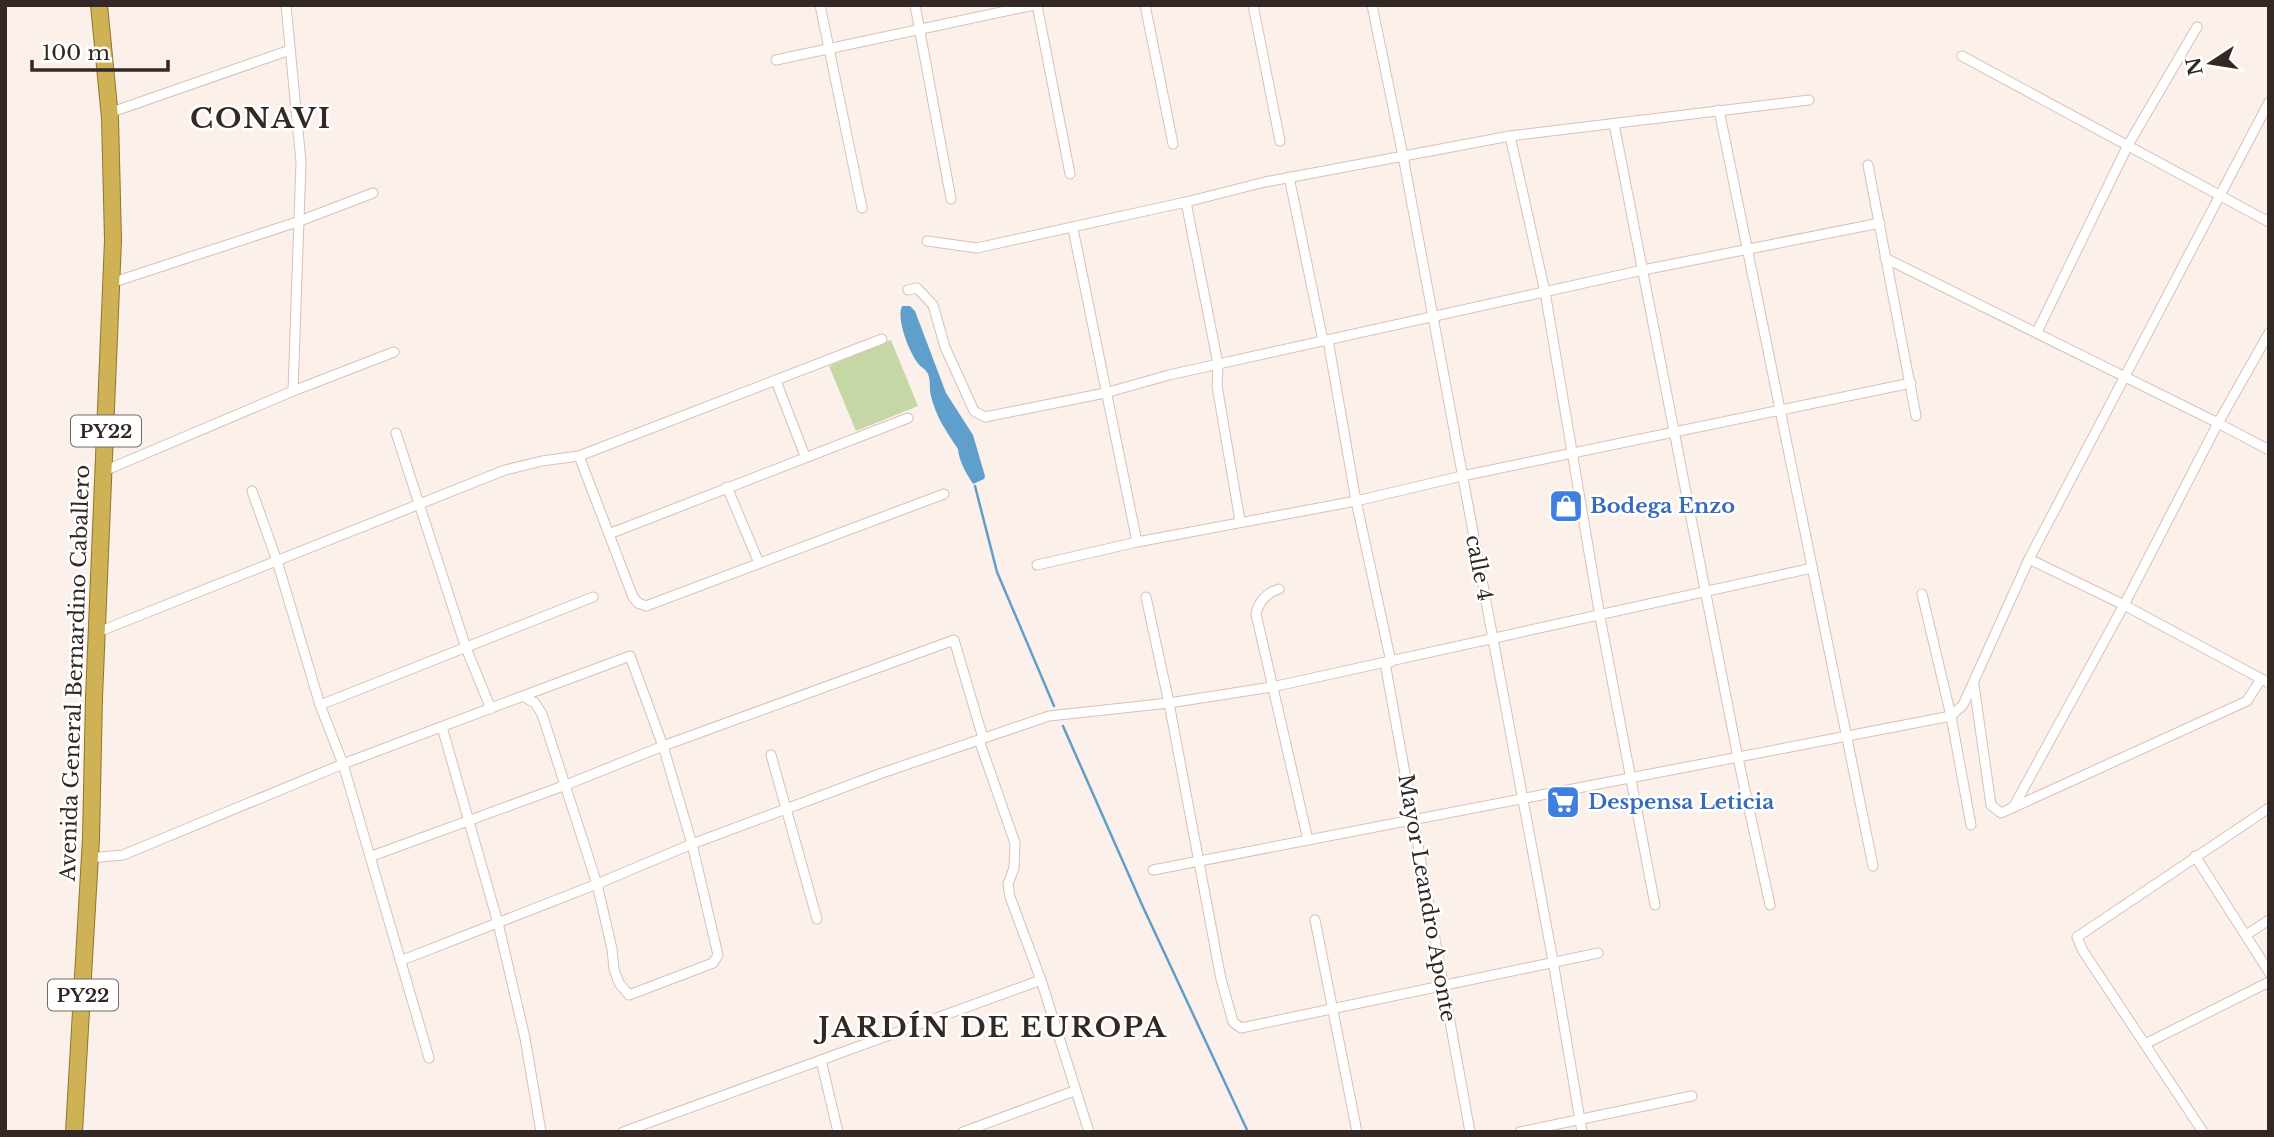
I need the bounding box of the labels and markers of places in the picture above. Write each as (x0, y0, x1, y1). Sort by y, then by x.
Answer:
shop icon: Bodega Enzo (1547, 487, 1585, 525)
place label: Bodega Enzo (1590, 493, 1735, 519)
supermarket icon: Despensa Leticia (1544, 783, 1582, 821)
place label: Despensa Leticia (1588, 789, 1774, 815)

